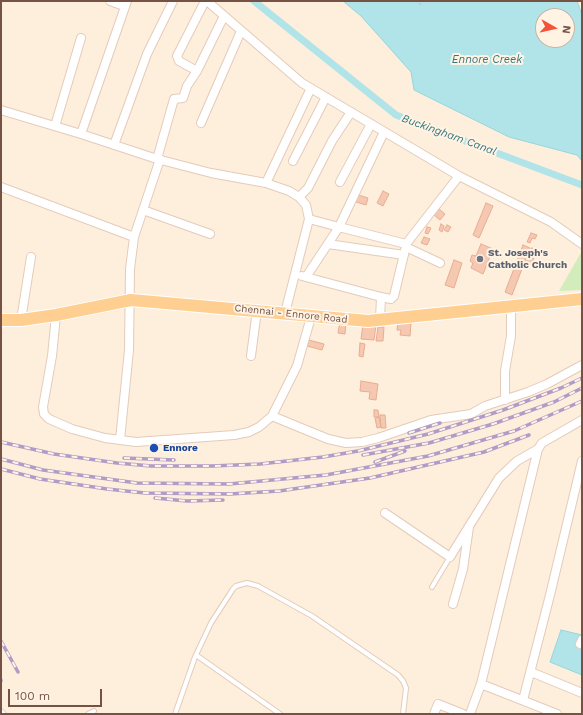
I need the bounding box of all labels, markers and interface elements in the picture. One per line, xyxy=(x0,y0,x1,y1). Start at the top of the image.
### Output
north arrow xyxy=(535,8,575,48)
text: N xyxy=(559,25,573,35)
water label: Ennore Creek xyxy=(452,53,522,67)
water label: Buckingham Canal xyxy=(400,112,498,158)
place label: St. Joseph's Catholic Church xyxy=(488,247,567,270)
marker: St. Joseph's Catholic Church xyxy=(475,254,485,264)
street label: Chennai - Ennore Road xyxy=(234,302,348,326)
marker: Ennore xyxy=(148,442,160,454)
place label: Ennore xyxy=(163,442,198,454)
scale bar xyxy=(10,681,104,707)
text: 100 m xyxy=(15,689,50,703)

